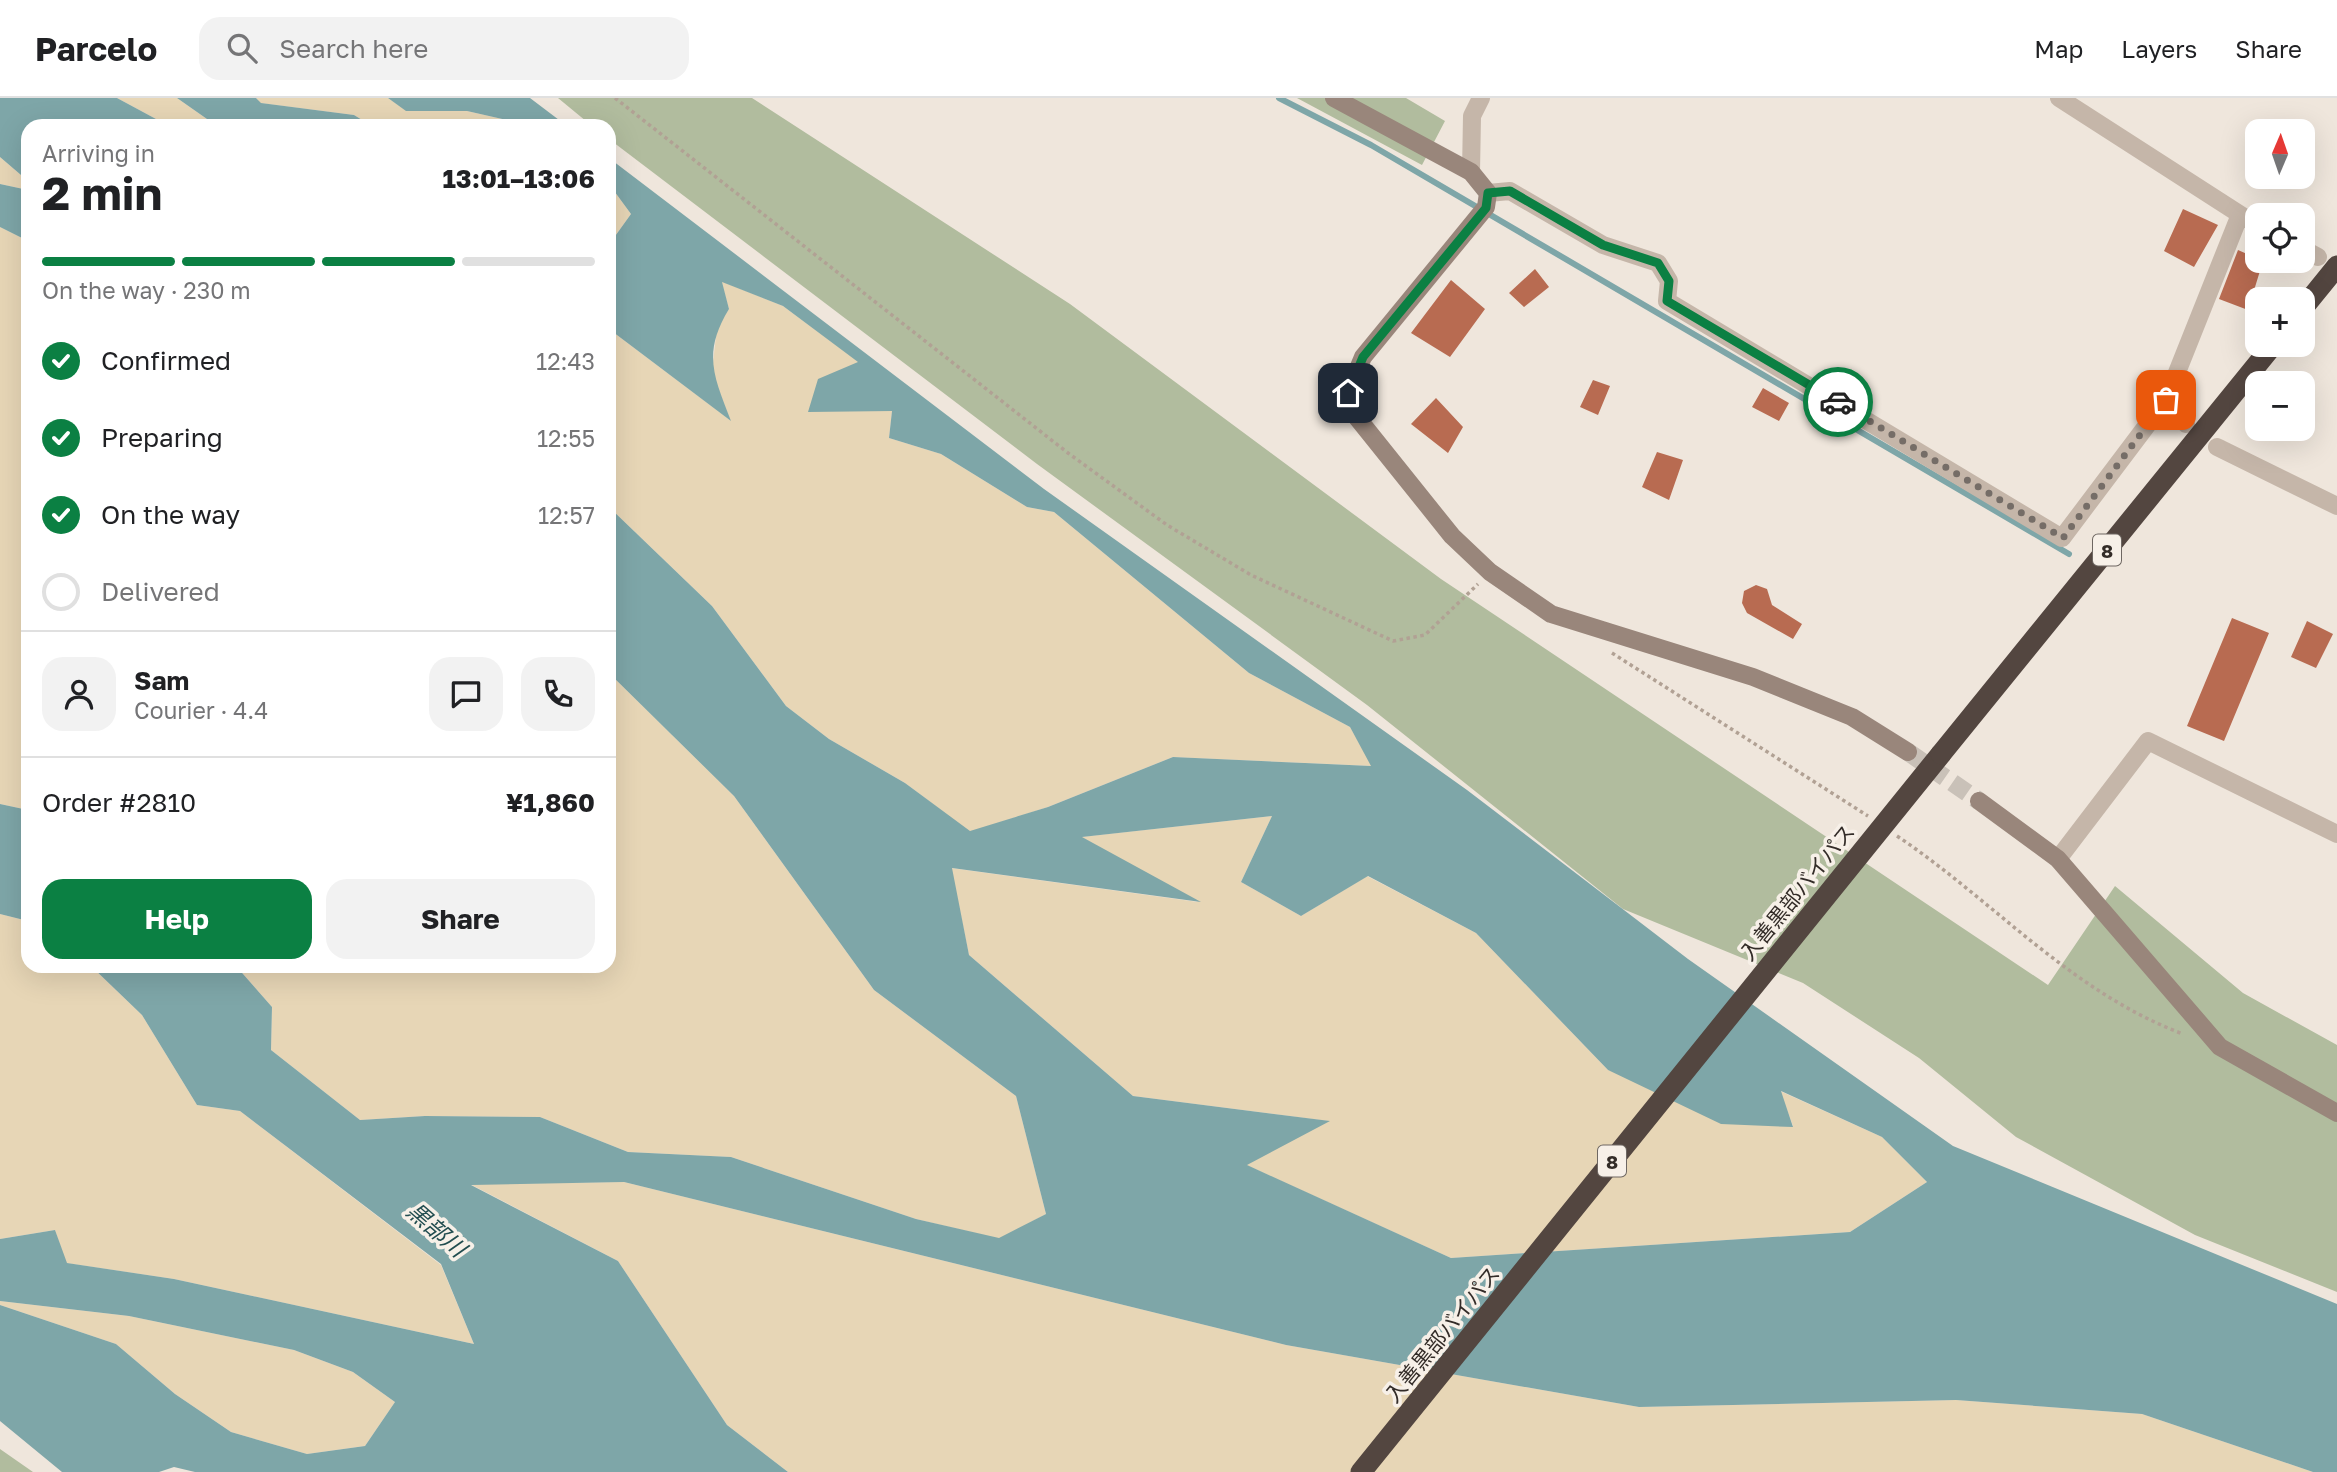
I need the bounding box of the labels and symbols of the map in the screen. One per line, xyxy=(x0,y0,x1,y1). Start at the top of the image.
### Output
north arrow xyxy=(2245,119,2315,189)
pin xyxy=(1318,363,1378,423)
courier xyxy=(1803,367,1873,437)
pin xyxy=(2136,370,2196,430)
road number: 8 xyxy=(2093,534,2121,565)
street label: 入善黒部バイパス xyxy=(1734,819,1860,965)
road number: 8 xyxy=(1598,1146,1626,1176)
water label: 黒部川 xyxy=(402,1196,474,1264)
street label: 入善黒部バイパス xyxy=(1379,1261,1505,1407)

